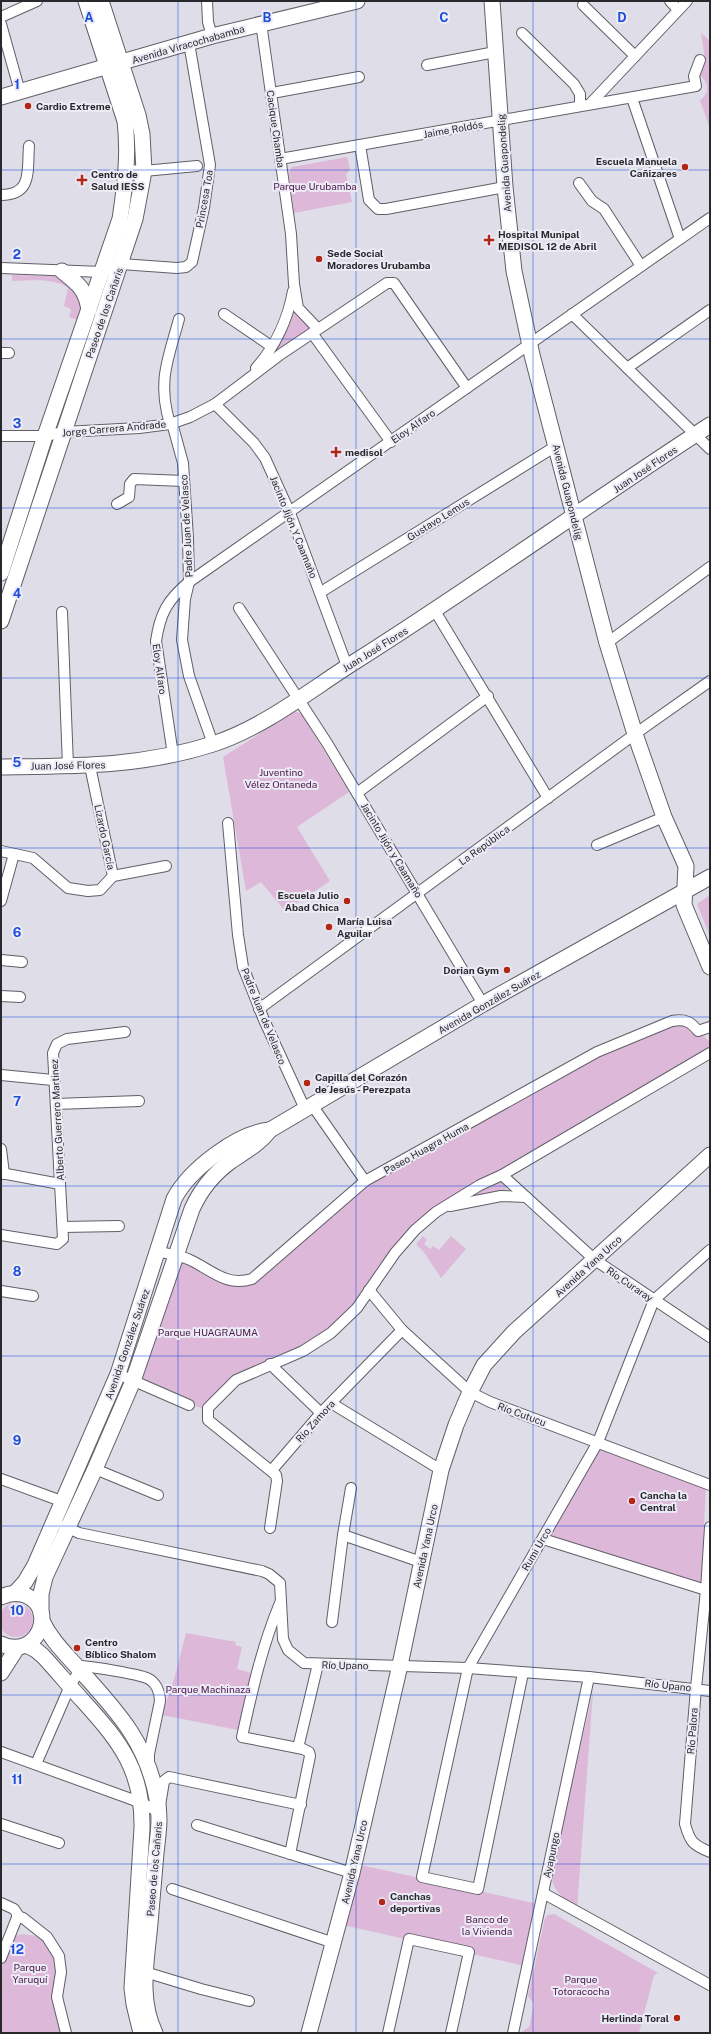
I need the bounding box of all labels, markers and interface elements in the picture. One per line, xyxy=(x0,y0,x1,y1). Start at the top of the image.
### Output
text: A xyxy=(84,10,94,25)
text: B xyxy=(263,10,272,25)
text: C xyxy=(439,10,449,25)
text: D xyxy=(617,10,627,25)
street label: Avenida Viracochabamba xyxy=(130,22,246,66)
text: 1 xyxy=(14,77,20,92)
street label: Cacique Chamba xyxy=(265,89,287,169)
place label: Cardio Extreme xyxy=(36,100,111,112)
marker: Cardio Extreme xyxy=(23,101,33,111)
street label: Avenida Guapondelig xyxy=(495,113,513,213)
street label: Jaime Roldós xyxy=(422,118,484,140)
place label: Escuela Manuela Cañizares xyxy=(596,155,677,179)
marker: Escuela Manuela Cañizares xyxy=(680,162,690,172)
place label: Centro de Salud IESS xyxy=(91,168,145,192)
street label: Princesa Toa xyxy=(193,169,215,229)
marker: Centro de Salud IESS xyxy=(76,174,88,186)
park label: Parque Urubamba xyxy=(273,180,357,192)
place label: Hospital Munipal MEDISOL 12 de Abril xyxy=(498,228,597,252)
marker: Hospital Munipal MEDISOL 12 de Abril xyxy=(483,234,495,246)
text: 2 xyxy=(13,247,21,262)
place label: Sede Social Moradores Urubamba xyxy=(327,247,431,271)
marker: Sede Social Moradores Urubamba xyxy=(314,254,324,264)
street label: Paseo de los Cañaris xyxy=(83,266,125,360)
street label: Eloy Alfaro xyxy=(389,406,438,446)
text: 3 xyxy=(13,416,22,431)
street label: Jorge Carrera Andrade xyxy=(61,417,167,439)
street label: Avenida Guapondelig xyxy=(550,443,586,541)
street label: Juan José Flores xyxy=(611,443,679,495)
marker: medisol xyxy=(330,446,342,458)
place label: medisol xyxy=(345,446,383,458)
street label: Padre Juan de Velasco xyxy=(177,474,195,578)
street label: Jacinto Jijón Y Caamaño xyxy=(268,474,320,580)
street label: Gustavo Lemus xyxy=(405,495,471,543)
text: 4 xyxy=(13,586,22,601)
street label: Juan José Flores xyxy=(340,624,410,674)
street label: Eloy Alfaro xyxy=(151,643,170,695)
text: 5 xyxy=(13,755,22,770)
street label: Juan José Flores xyxy=(30,758,106,772)
park label: Juventino Vélez Ontaneda xyxy=(245,766,317,790)
street label: Jacinto Jijón y Caamaño xyxy=(359,800,425,900)
street label: Lizardo García xyxy=(92,803,118,871)
street label: La República xyxy=(456,823,512,867)
place label: Escuela Julio Abad Chica xyxy=(277,889,339,913)
marker: Escuela Julio Abad Chica xyxy=(342,896,352,906)
place label: María Luisa Aguilar xyxy=(337,915,392,939)
marker: María Luisa Aguilar xyxy=(324,922,334,932)
text: 6 xyxy=(13,925,22,940)
place label: Dorian Gym xyxy=(443,964,499,976)
marker: Dorian Gym xyxy=(502,965,512,975)
street label: Padre Juan de Velasco xyxy=(239,966,289,1066)
street label: Avenida González Suárez xyxy=(436,968,542,1036)
street label: Alberto Guerrero Martinez xyxy=(48,1059,66,1181)
place label: Capilla del Corazón de Jesús - Perezpata xyxy=(315,1071,411,1095)
marker: Capilla del Corazón de Jesús - Perezpata xyxy=(302,1078,312,1088)
text: 7 xyxy=(13,1094,21,1109)
street label: Paseo Huagra Huma xyxy=(381,1120,471,1176)
street label: Avenida Yana Urco xyxy=(552,1233,624,1299)
text: 8 xyxy=(13,1264,22,1279)
street label: Río Curaray xyxy=(604,1264,656,1304)
street label: Avenida González Suárez xyxy=(102,1287,152,1401)
park label: Parque HUAGRAUMA xyxy=(158,1326,258,1338)
street label: Río Zamora xyxy=(293,1397,337,1445)
street label: Río Cutucu xyxy=(496,1400,548,1428)
text: 9 xyxy=(13,1433,21,1448)
place label: Cancha la Central xyxy=(640,1489,687,1513)
marker: Cancha la Central xyxy=(627,1496,637,1506)
street label: Avenida Yana Urco xyxy=(410,1502,440,1589)
street label: Rumi Urco xyxy=(519,1525,553,1573)
text: 10 xyxy=(10,1603,24,1618)
place label: Centro Bíblico Shalom xyxy=(85,1636,156,1660)
marker: Centro Bíblico Shalom xyxy=(72,1643,82,1653)
street label: Río Upano xyxy=(321,1659,369,1671)
street label: Río Upano xyxy=(644,1677,692,1693)
park label: Parque Machinaza xyxy=(165,1683,251,1695)
street label: Río Palora xyxy=(684,1707,700,1755)
text: 11 xyxy=(11,1772,23,1787)
street label: Avenida Yana Urco xyxy=(338,1819,370,1905)
street label: Paseo de los Cañaris xyxy=(144,1821,164,1917)
street label: Ayapungo xyxy=(540,1831,562,1879)
place label: Canchas deportivas xyxy=(390,1890,441,1914)
marker: Canchas deportivas xyxy=(377,1897,387,1907)
park label: Banco de la Vivienda xyxy=(462,1913,512,1937)
text: 12 xyxy=(10,1942,24,1957)
park label: Parque Yaruquí xyxy=(13,1961,48,1985)
park label: Parque Totoracocha xyxy=(552,1973,610,1997)
place label: Herlinda Toral xyxy=(602,2012,669,2024)
marker: Herlinda Toral xyxy=(672,2013,682,2023)

